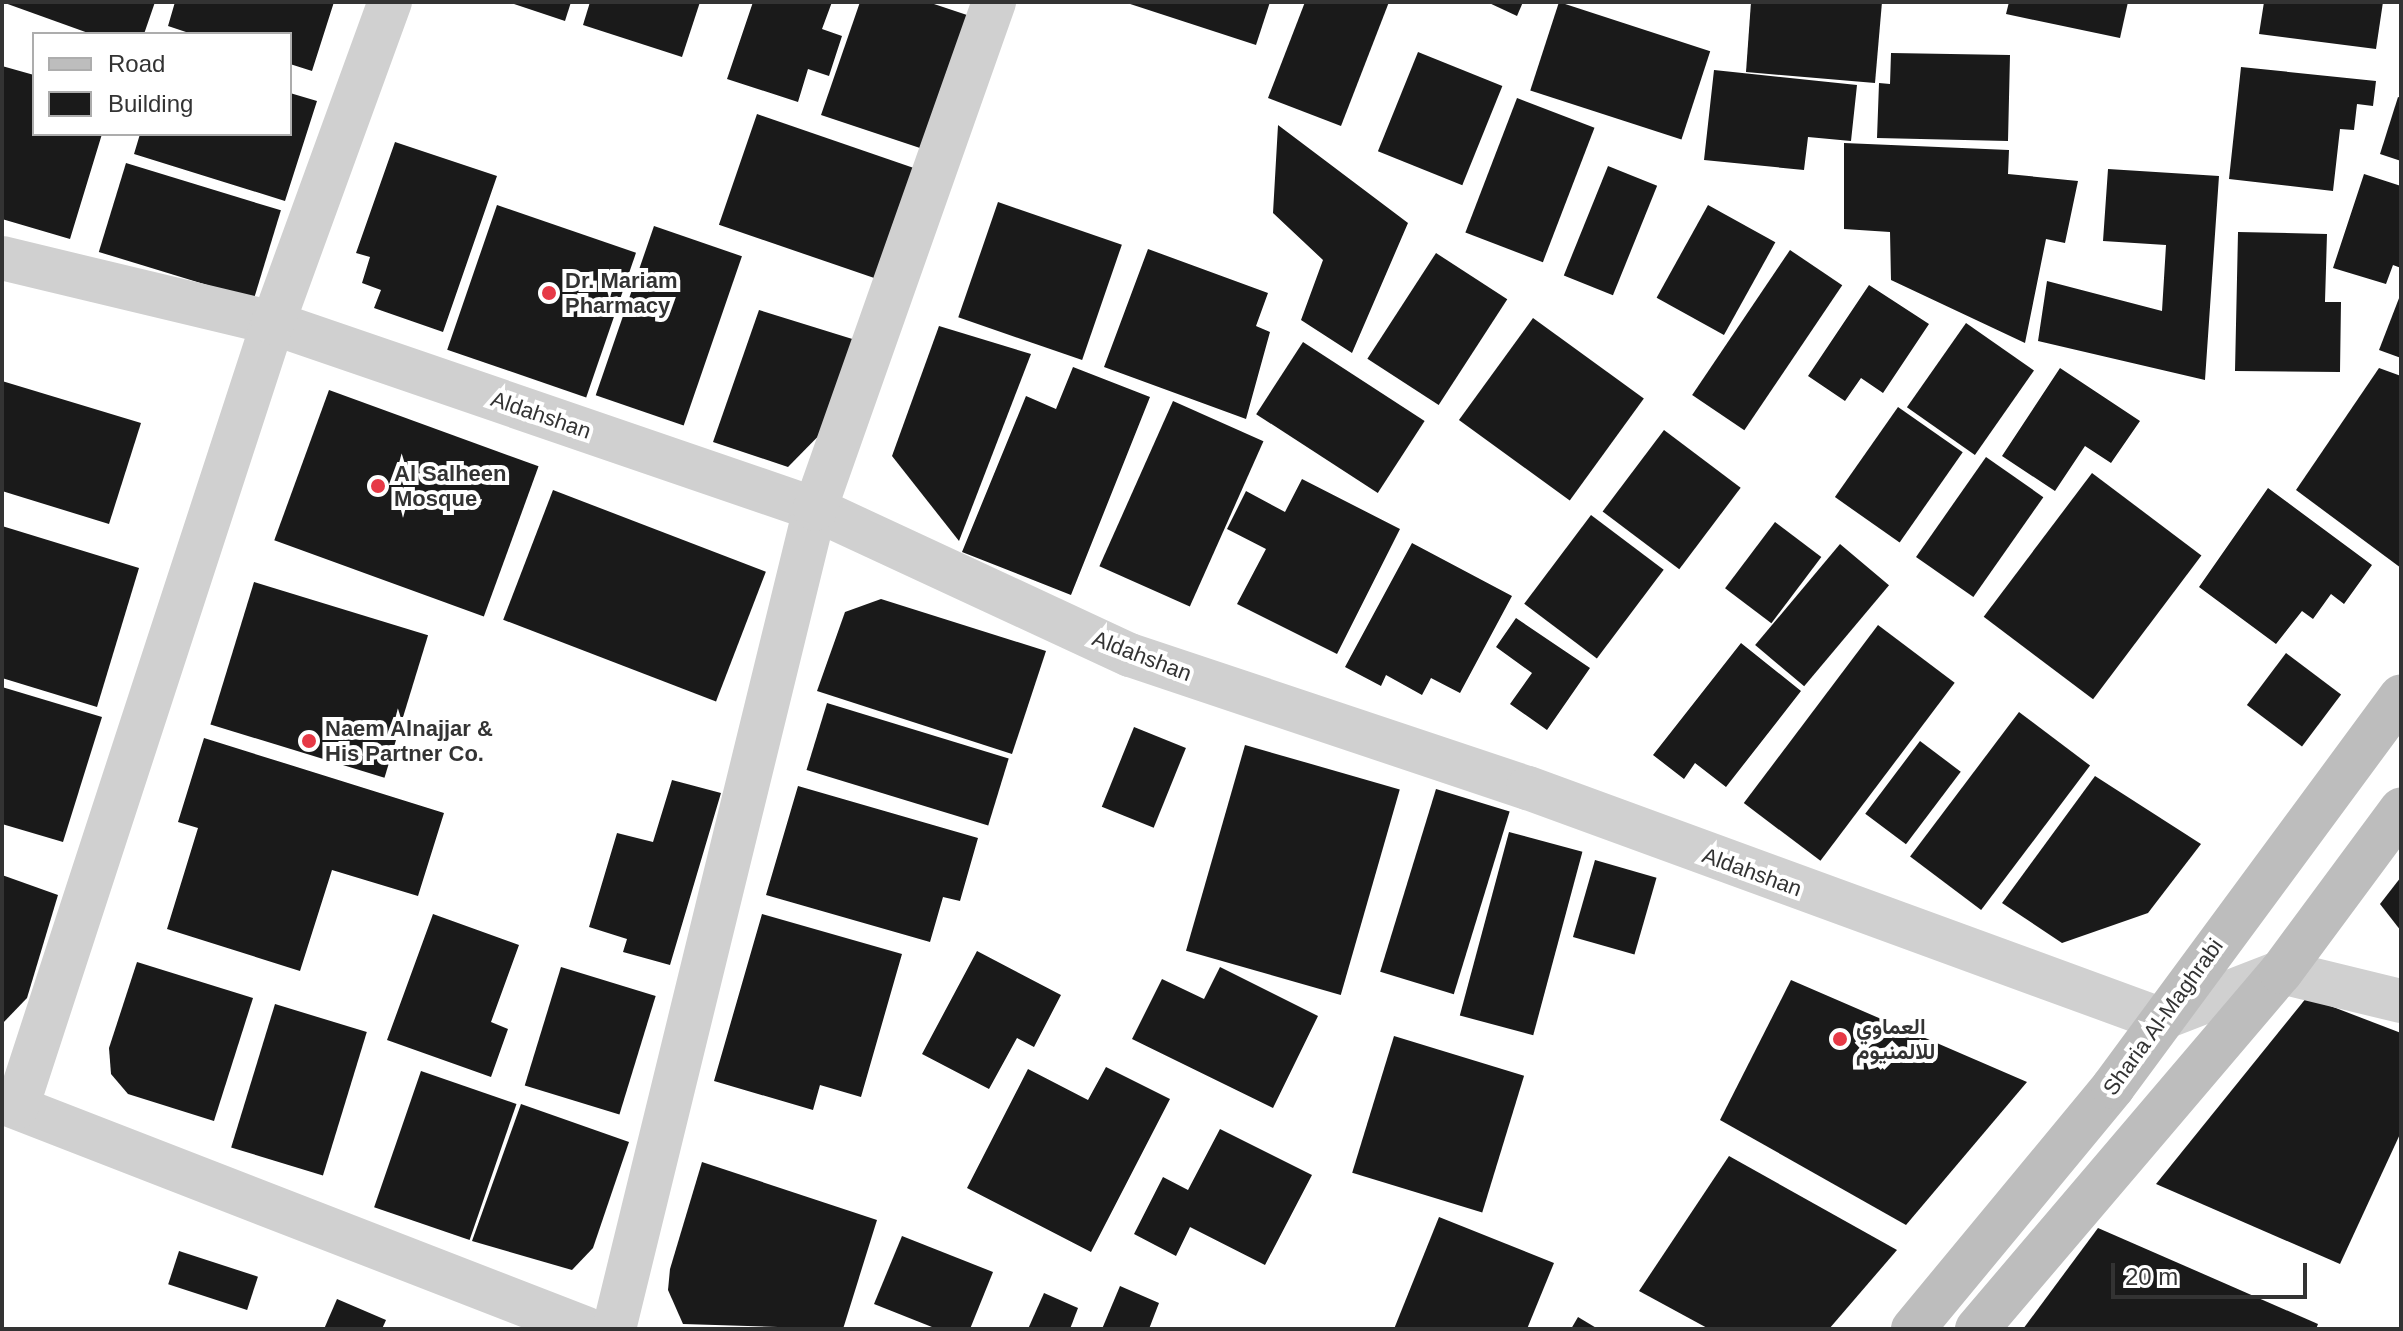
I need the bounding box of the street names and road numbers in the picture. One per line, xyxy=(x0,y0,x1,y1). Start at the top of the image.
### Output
street label: Aldahshan xyxy=(488,386,594,444)
street label: Aldahshan xyxy=(1089,625,1195,687)
street label: Aldahshan xyxy=(1699,842,1805,902)
street label: Sharia Al-Maghrabi xyxy=(2097,933,2229,1101)

